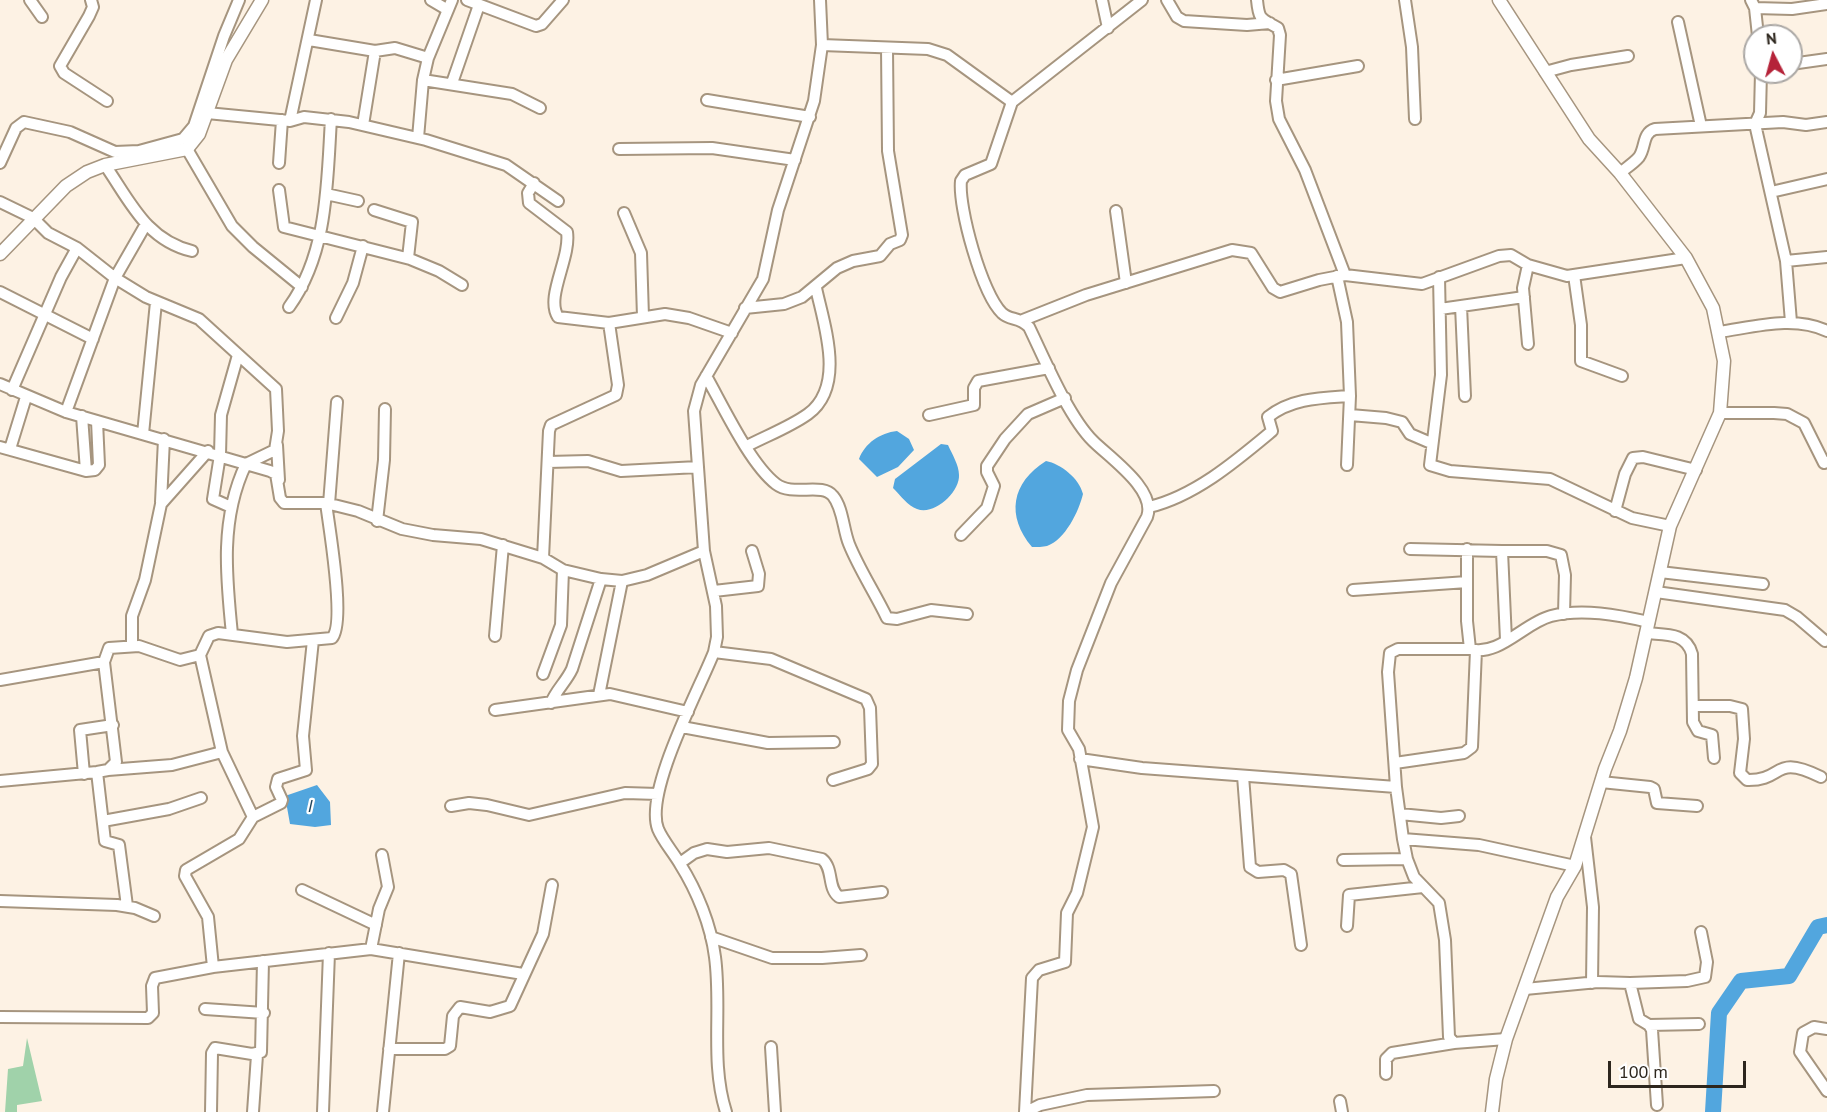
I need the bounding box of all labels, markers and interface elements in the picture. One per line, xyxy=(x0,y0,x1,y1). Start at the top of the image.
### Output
north arrow xyxy=(1743,24,1803,84)
text: N xyxy=(1765,28,1778,49)
water label: I xyxy=(308,796,312,818)
scale bar xyxy=(1611,1049,1749,1087)
text: 100 m xyxy=(1619,1060,1668,1083)

